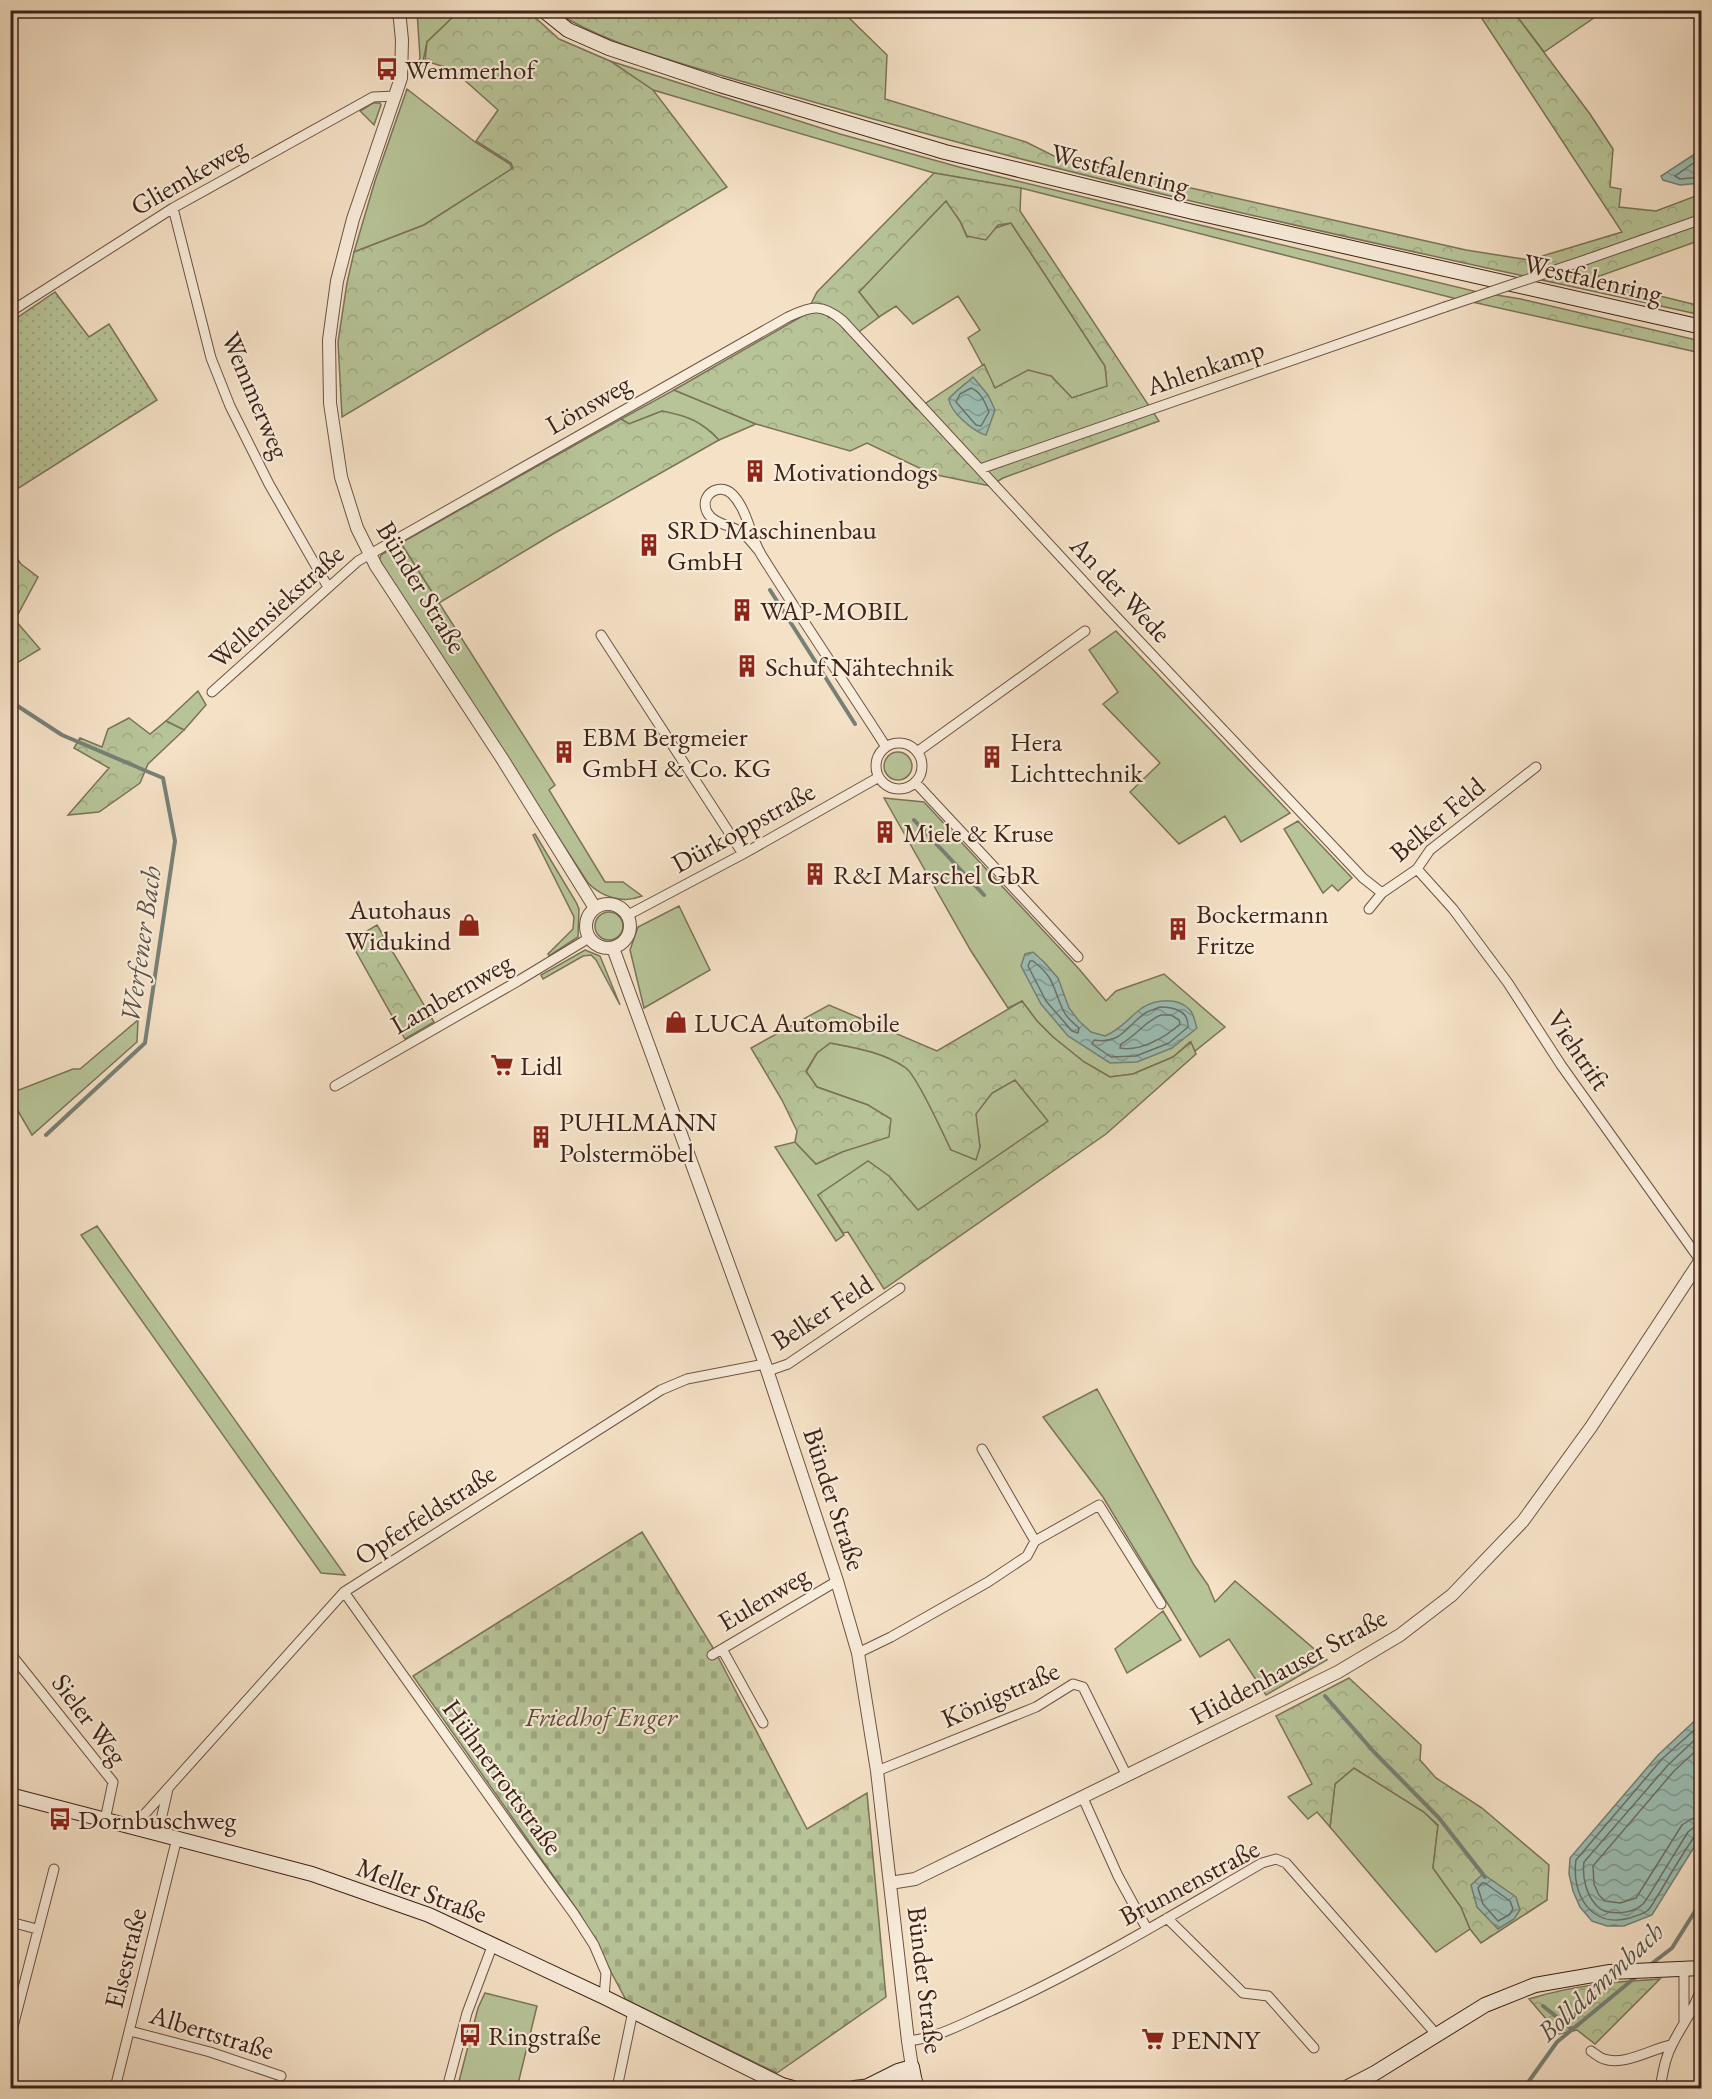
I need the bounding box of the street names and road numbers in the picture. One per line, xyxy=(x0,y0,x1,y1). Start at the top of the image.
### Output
street label: Gliemkeweg xyxy=(124,129,252,223)
street label: Westfalenring xyxy=(1047,135,1193,203)
street label: Westfalenring xyxy=(1520,245,1666,311)
street label: Wemmerweg xyxy=(214,326,298,464)
street label: Ahlenkamp xyxy=(1141,331,1269,404)
street label: Lönsweg xyxy=(539,366,637,442)
street label: Bünder Straße xyxy=(369,515,475,659)
street label: An der Wede xyxy=(1062,528,1179,650)
street label: Wellensiekstraße xyxy=(201,536,351,676)
street label: Belker Feld xyxy=(1382,769,1492,869)
street label: Dürkoppstraße xyxy=(665,773,821,881)
street label: Lambernweg xyxy=(384,944,518,1042)
street label: Viehtrift xyxy=(1539,1003,1619,1097)
street label: Belker Feld xyxy=(765,1266,880,1358)
street label: Bünder Straße xyxy=(796,1423,874,1575)
street label: Opferfeldstraße xyxy=(348,1455,502,1573)
street label: Eulenweg xyxy=(711,1557,815,1639)
street label: Hiddenhauser Straße xyxy=(1183,1599,1393,1733)
street label: Königstraße xyxy=(936,1652,1064,1736)
street label: Sieler Weg xyxy=(44,1666,136,1772)
street label: Hühnerrottstraße xyxy=(435,1692,571,1862)
street label: Brunnenstraße xyxy=(1113,1831,1265,1933)
street label: Meller Straße xyxy=(352,1849,492,1931)
street label: Elsestraße xyxy=(96,1904,154,2012)
street label: Bünder Straße xyxy=(900,1904,952,2056)
street label: Albertstraße xyxy=(145,1996,278,2067)

